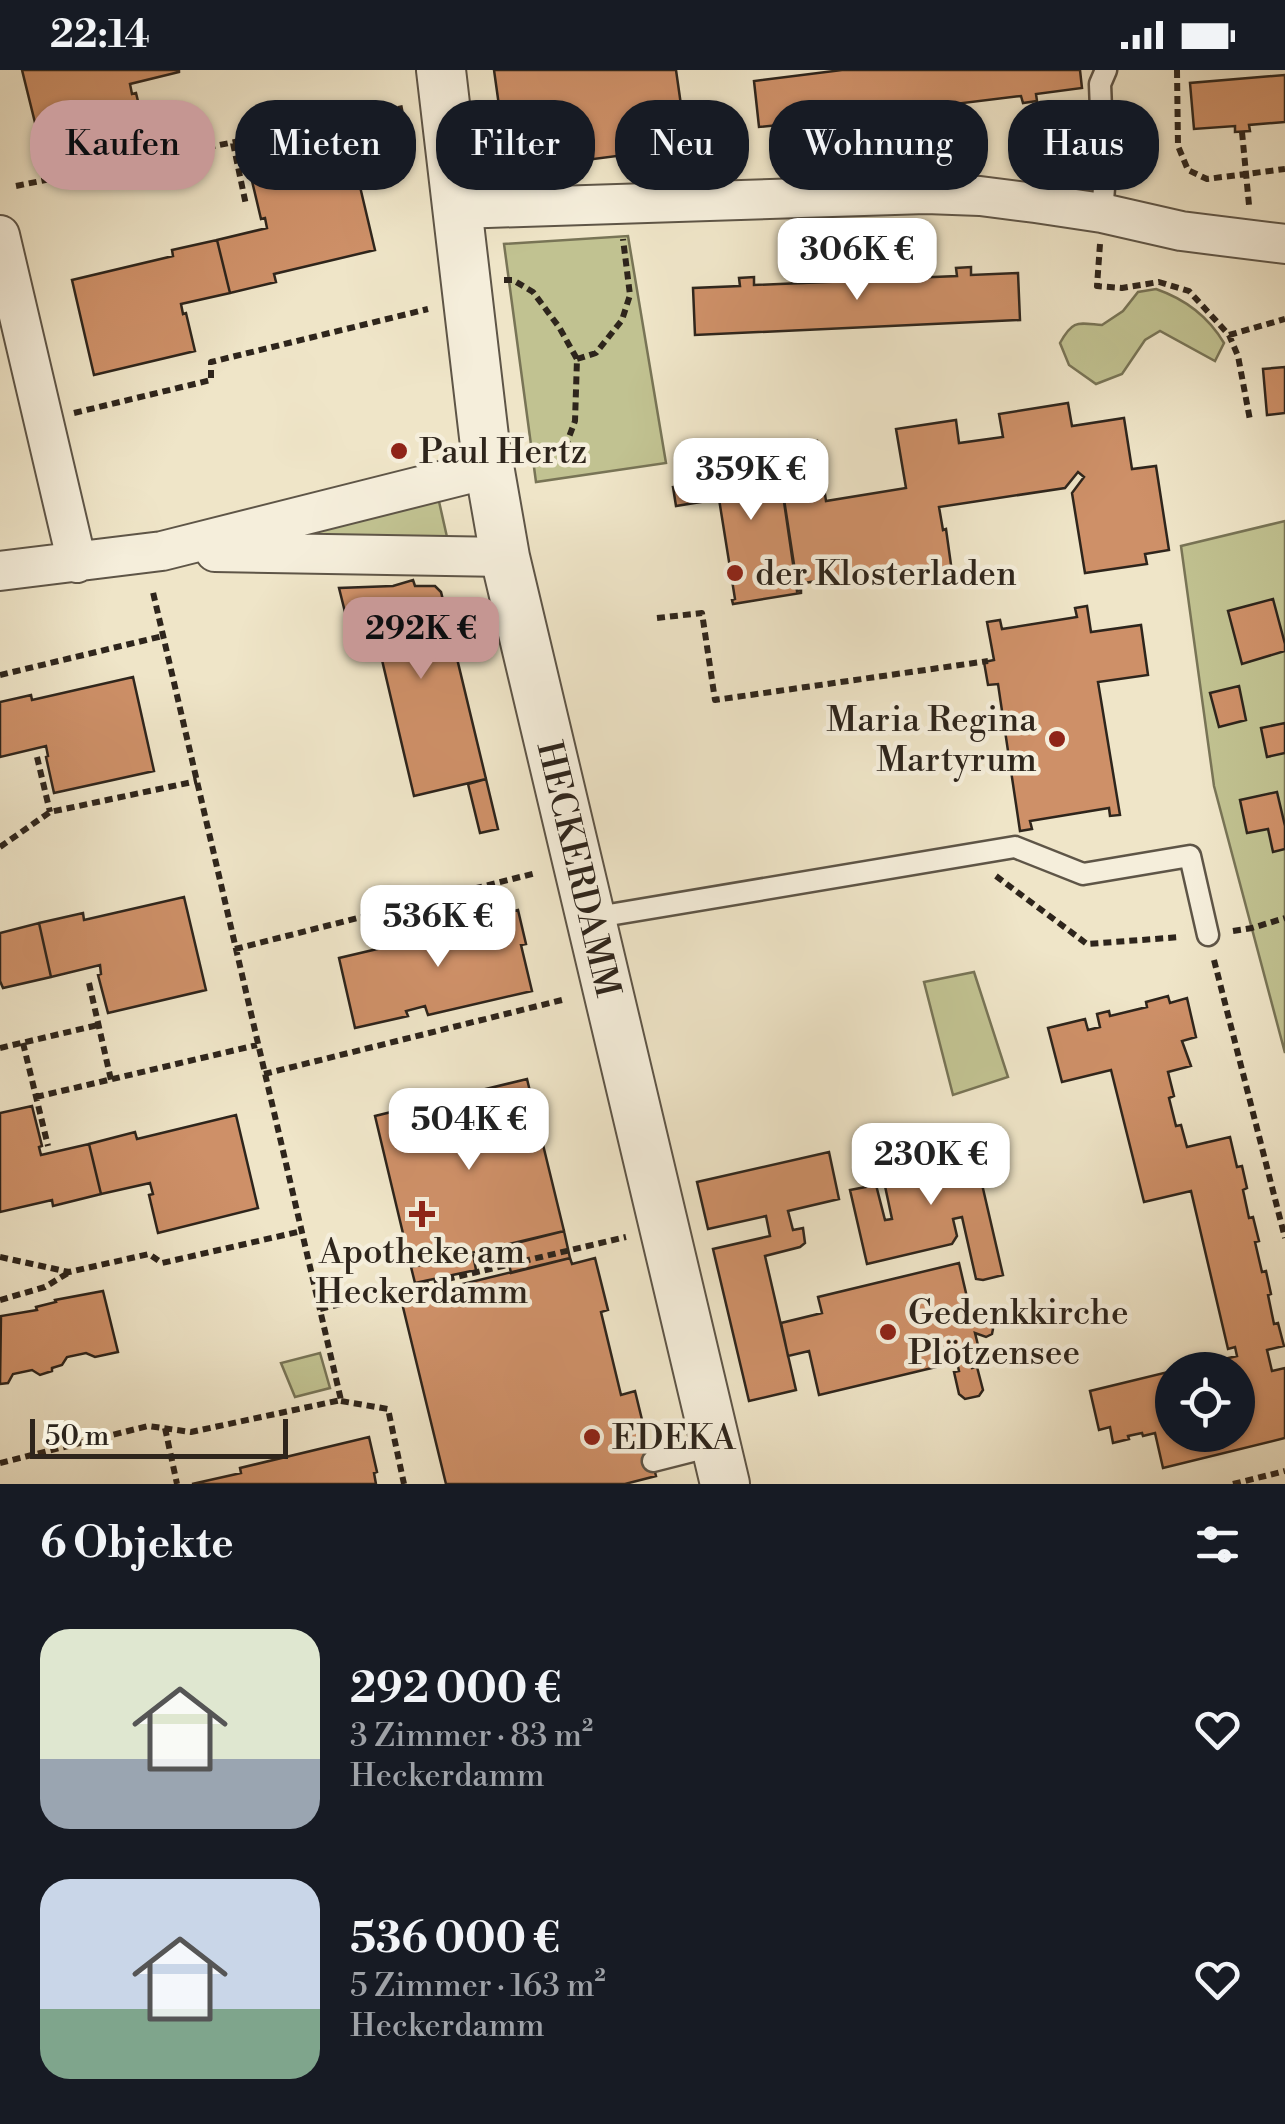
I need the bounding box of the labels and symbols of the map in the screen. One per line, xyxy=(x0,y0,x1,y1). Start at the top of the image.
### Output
pin: 306K € xyxy=(776,218,938,303)
place label: Paul Hertz xyxy=(419,431,587,474)
pin: 359K € xyxy=(670,438,832,523)
marker: Paul Hertz xyxy=(388,440,410,462)
place label: der Klosterladen xyxy=(755,553,1017,596)
marker: der Klosterladen xyxy=(724,562,746,584)
pin: 292K € xyxy=(340,597,502,682)
place label: Maria Regina Martyrum xyxy=(826,699,1037,782)
marker: Maria Regina Martyrum xyxy=(1046,728,1068,750)
street label: HECKERDAMM xyxy=(526,737,629,1002)
pin: 536K € xyxy=(357,885,519,970)
pin: 504K € xyxy=(388,1088,550,1173)
pin: 230K € xyxy=(850,1123,1012,1208)
marker: Apotheke am Heckerdamm xyxy=(411,1203,433,1225)
place label: Apotheke am Heckerdamm xyxy=(316,1231,528,1314)
place label: Gedenkkirche Plötzensee xyxy=(908,1292,1129,1375)
marker: Gedenkkirche Plötzensee xyxy=(877,1321,899,1343)
scale bar xyxy=(30,1414,288,1458)
place label: EDEKA xyxy=(612,1417,737,1460)
marker: EDEKA xyxy=(581,1426,603,1448)

